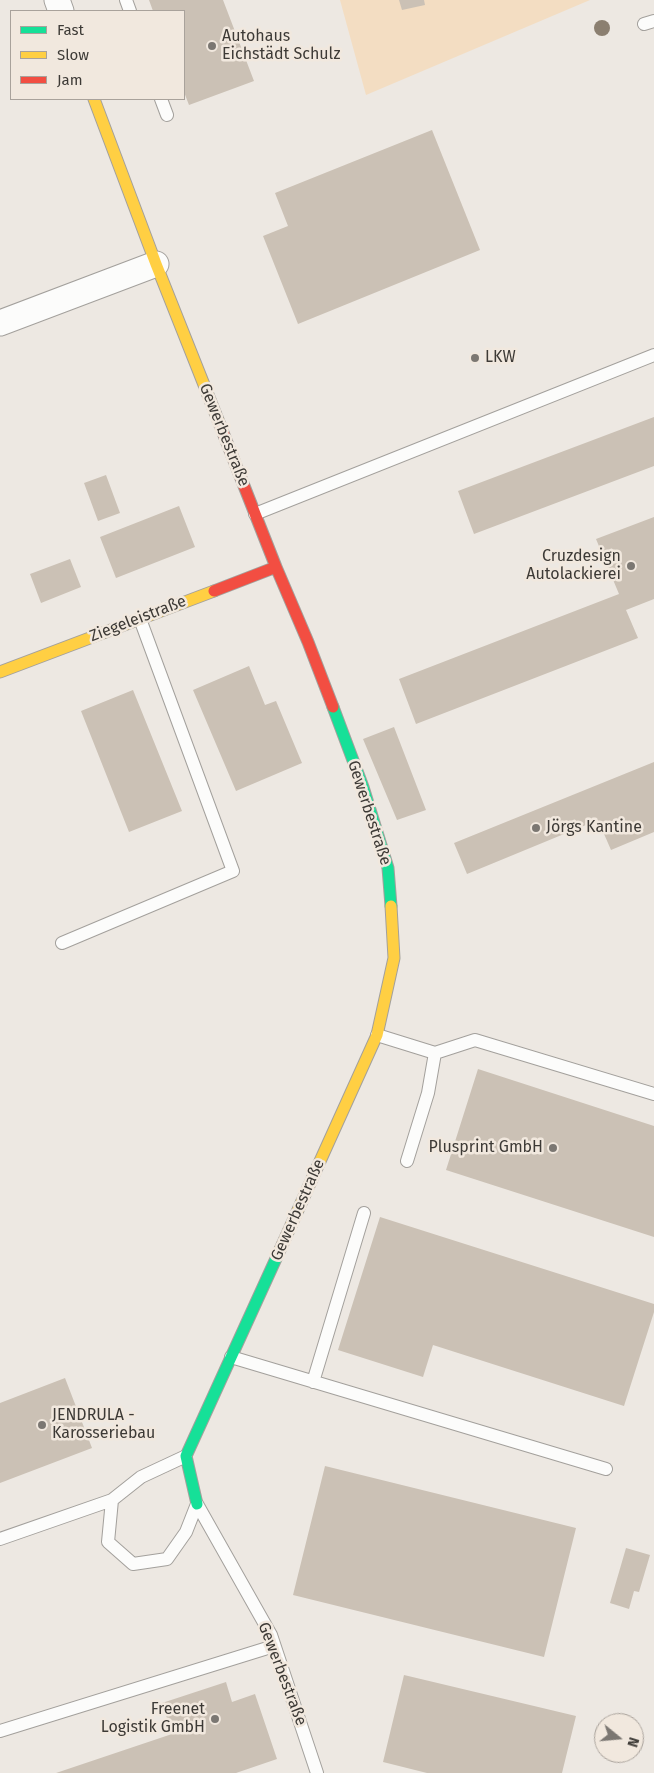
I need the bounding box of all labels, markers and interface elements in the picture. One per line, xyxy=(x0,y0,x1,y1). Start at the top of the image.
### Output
legend xyxy=(10,10,185,100)
text: Fast xyxy=(57,21,84,39)
place label: Autohaus Eichstädt Schulz xyxy=(222,27,340,65)
marker: Autohaus Eichstädt Schulz xyxy=(206,40,218,52)
text: Slow xyxy=(57,46,89,64)
text: Jam xyxy=(57,71,83,89)
place label: LKW xyxy=(485,348,516,368)
marker: LKW xyxy=(469,352,481,364)
street label: Gewerbestraße xyxy=(195,381,253,489)
place label: Cruzdesign Autolackierei xyxy=(526,547,621,585)
marker: Cruzdesign Autolackierei xyxy=(625,560,637,572)
street label: Ziegeleistraße xyxy=(87,592,189,646)
street label: Gewerbestraße xyxy=(343,758,395,868)
place label: Jörgs Kantine xyxy=(546,818,642,838)
marker: Jörgs Kantine xyxy=(530,822,542,834)
place label: Plusprint GmbH xyxy=(429,1138,543,1158)
marker: Plusprint GmbH xyxy=(547,1142,559,1154)
street label: Gewerbestraße xyxy=(267,1156,329,1264)
place label: JENDRULA - Karosseriebau xyxy=(52,1406,155,1444)
marker: JENDRULA - Karosseriebau xyxy=(36,1419,48,1431)
street label: Gewerbestraße xyxy=(253,1620,311,1728)
place label: Freenet Logistik GmbH xyxy=(101,1700,205,1738)
marker: Freenet Logistik GmbH xyxy=(209,1713,221,1725)
north arrow xyxy=(594,1713,644,1763)
text: N xyxy=(623,1735,642,1749)

